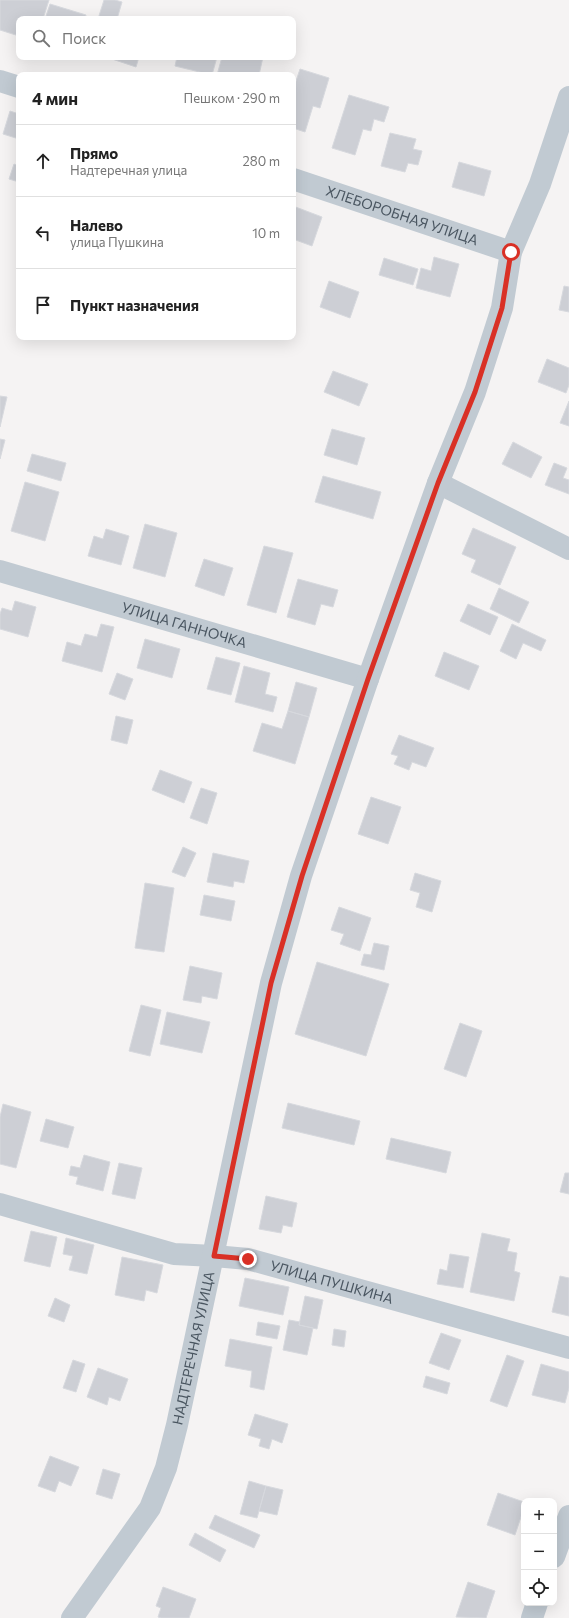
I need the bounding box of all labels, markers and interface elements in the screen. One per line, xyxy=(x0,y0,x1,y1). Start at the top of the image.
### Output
search box xyxy=(16,16,296,60)
icon: search xyxy=(30,27,52,49)
text: Поиск xyxy=(62,29,106,47)
text: 4 мин xyxy=(32,88,78,109)
text: Пешком · 290 m xyxy=(184,90,280,106)
text: Прямо xyxy=(70,144,118,162)
icon: ahead xyxy=(32,150,54,172)
text: 280 m xyxy=(243,153,280,169)
text: Надтеречная улица xyxy=(70,162,187,178)
street label: ХЛЕБОРОБНАЯ УЛИЦА xyxy=(324,182,481,249)
text: Налево xyxy=(70,216,123,234)
icon: left xyxy=(32,222,54,244)
text: 10 m xyxy=(252,225,280,241)
text: улица Пушкина xyxy=(70,234,164,250)
route start xyxy=(502,243,520,261)
icon: arrive xyxy=(32,294,54,316)
text: Пункт назначения xyxy=(70,296,199,314)
street label: УЛИЦА ГАННОЧКА xyxy=(120,598,249,651)
route end xyxy=(239,1250,257,1268)
street label: УЛИЦА ПУШКИНА xyxy=(268,1257,396,1307)
street label: НАДТЕРЕЧНАЯ УЛИЦА xyxy=(168,1269,218,1426)
map controls xyxy=(521,1498,557,1606)
button: + xyxy=(521,1498,557,1534)
button: − xyxy=(521,1534,557,1570)
button: locate xyxy=(521,1570,557,1606)

